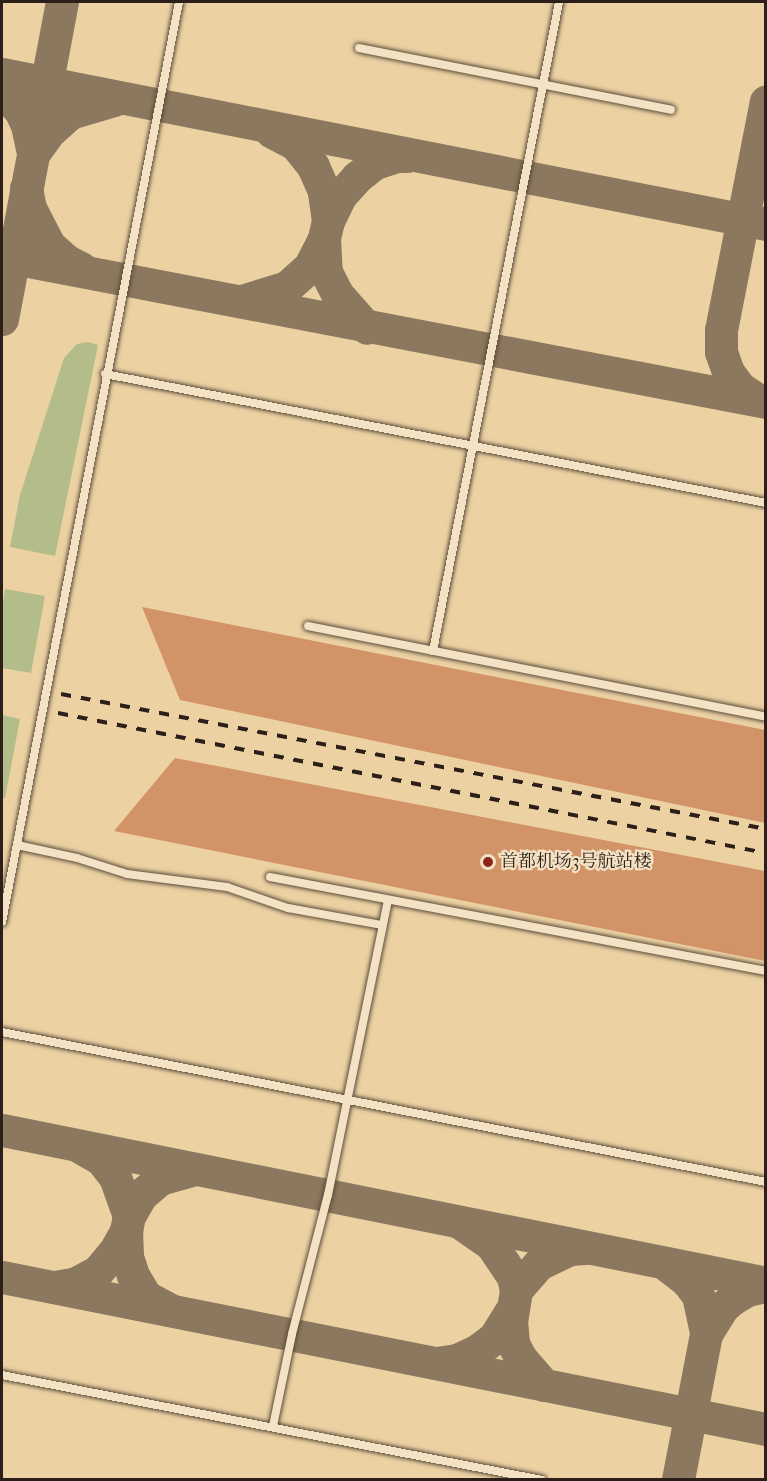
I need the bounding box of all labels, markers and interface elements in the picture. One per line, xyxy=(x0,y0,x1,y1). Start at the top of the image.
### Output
place label: 首都机场3号航站楼 xyxy=(500,851,651,873)
marker: 首都机场3号航站楼 xyxy=(481,855,495,869)

